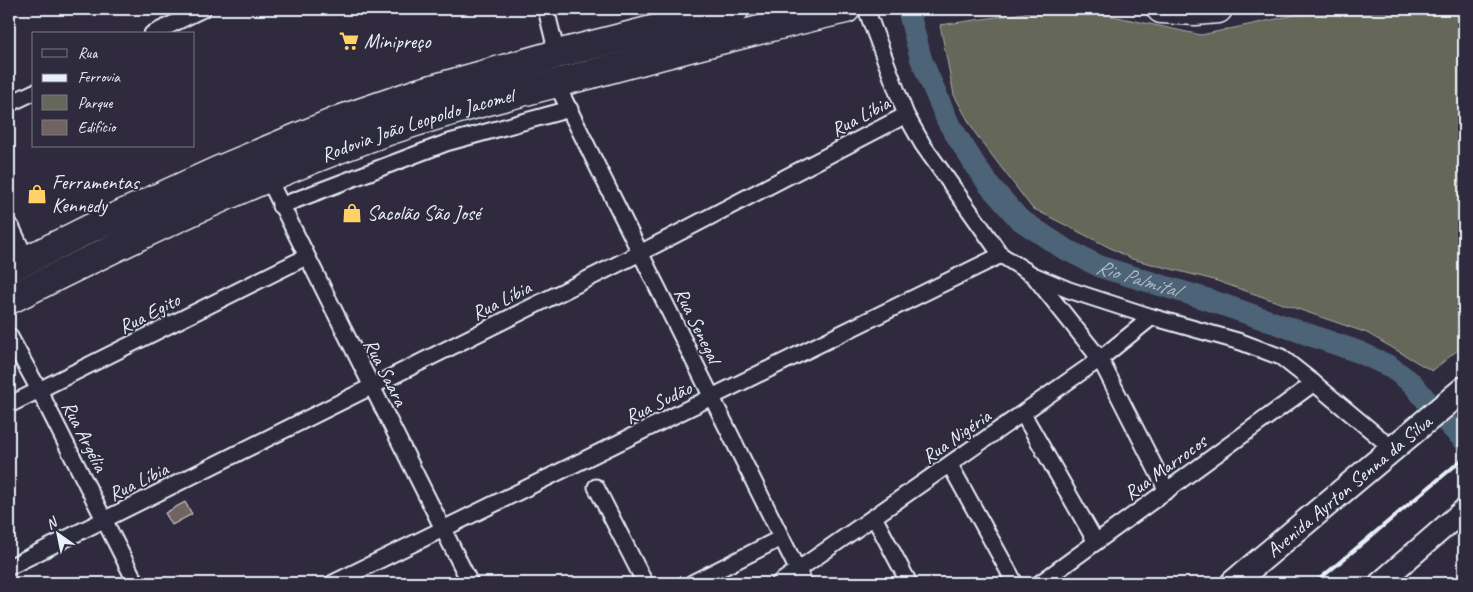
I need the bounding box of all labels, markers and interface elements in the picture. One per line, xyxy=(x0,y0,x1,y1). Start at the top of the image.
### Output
place label: Minipreço xyxy=(364,29,431,54)
supermarket icon: Minipreço xyxy=(338,30,360,52)
legend xyxy=(32,32,195,148)
text: Rua xyxy=(78,44,98,63)
text: Ferrovia xyxy=(78,68,121,87)
street label: Rodovia João Leopoldo Jacomel xyxy=(317,82,520,168)
street label: Rua Líbia xyxy=(826,90,896,142)
text: Parque xyxy=(78,94,114,113)
text: Edifício xyxy=(78,118,117,137)
place label: Ferramentas Kennedy xyxy=(52,170,141,218)
shop icon: Ferramentas Kennedy xyxy=(26,183,48,205)
place label: Sacolão São José xyxy=(367,201,484,226)
shop icon: Sacolão São José xyxy=(341,202,363,224)
water label: Rio Palmital xyxy=(1093,253,1189,305)
street label: Rua Líbia xyxy=(467,274,537,326)
street label: Rua Senegal xyxy=(669,284,728,370)
street label: Rua Egito xyxy=(114,287,185,339)
street label: Rua Saara xyxy=(358,334,414,412)
street label: Rua Sudão xyxy=(621,375,697,429)
street label: Rua Argélia xyxy=(56,397,114,478)
street label: Rua Nigéria xyxy=(917,403,997,469)
street label: Avenida Ayrton Senna da Silva xyxy=(1261,408,1438,563)
street label: Rua Marrocos xyxy=(1119,428,1213,506)
street label: Rua Líbia xyxy=(104,456,174,507)
north arrow xyxy=(32,510,82,560)
text: N xyxy=(43,513,61,533)

